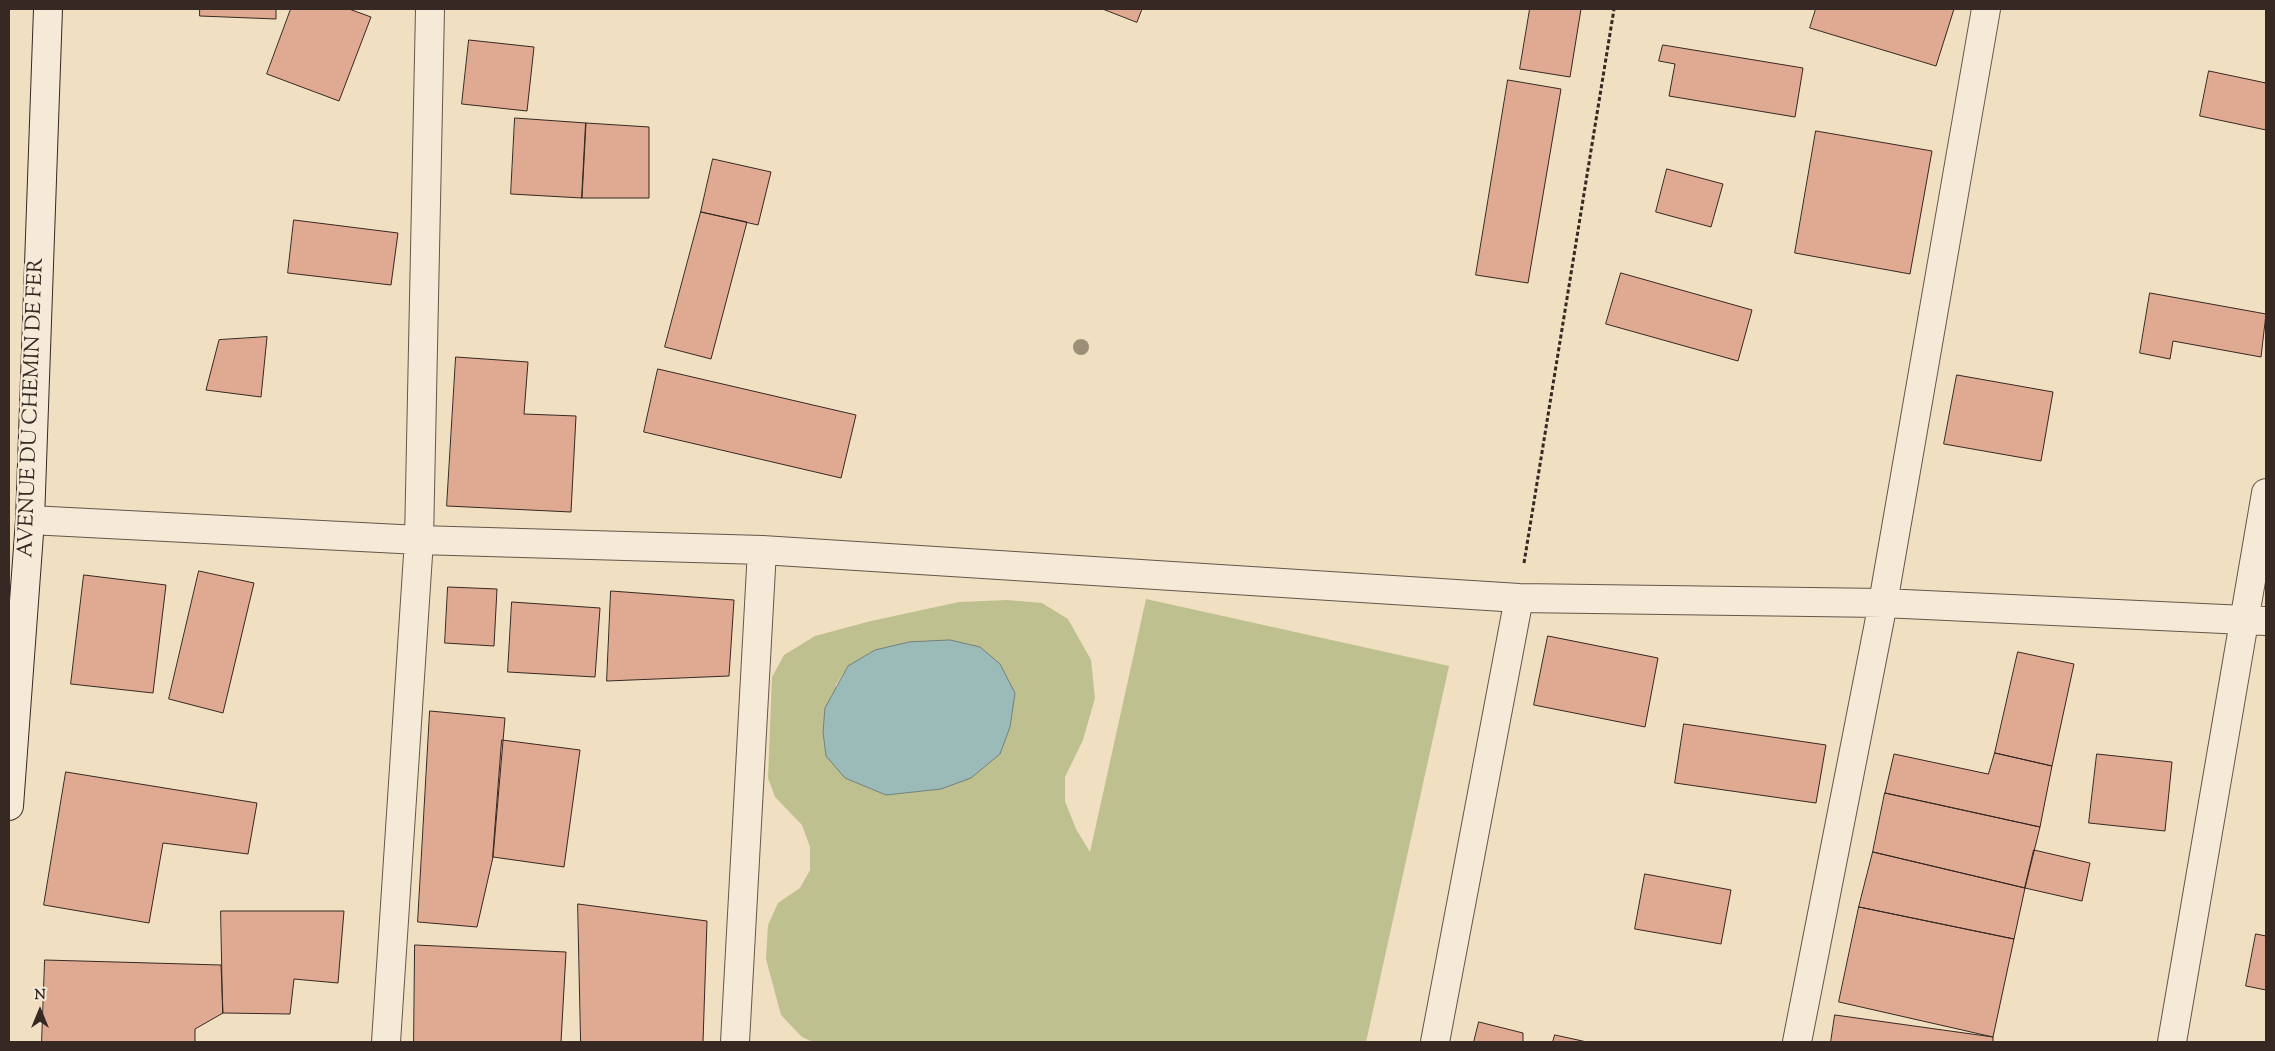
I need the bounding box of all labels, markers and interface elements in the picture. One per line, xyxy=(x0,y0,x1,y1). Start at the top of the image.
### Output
street label: AVENUE DU CHEMIN DE FER xyxy=(15,258,51,558)
north arrow xyxy=(15,986,65,1036)
text: N xyxy=(34,986,46,1006)

